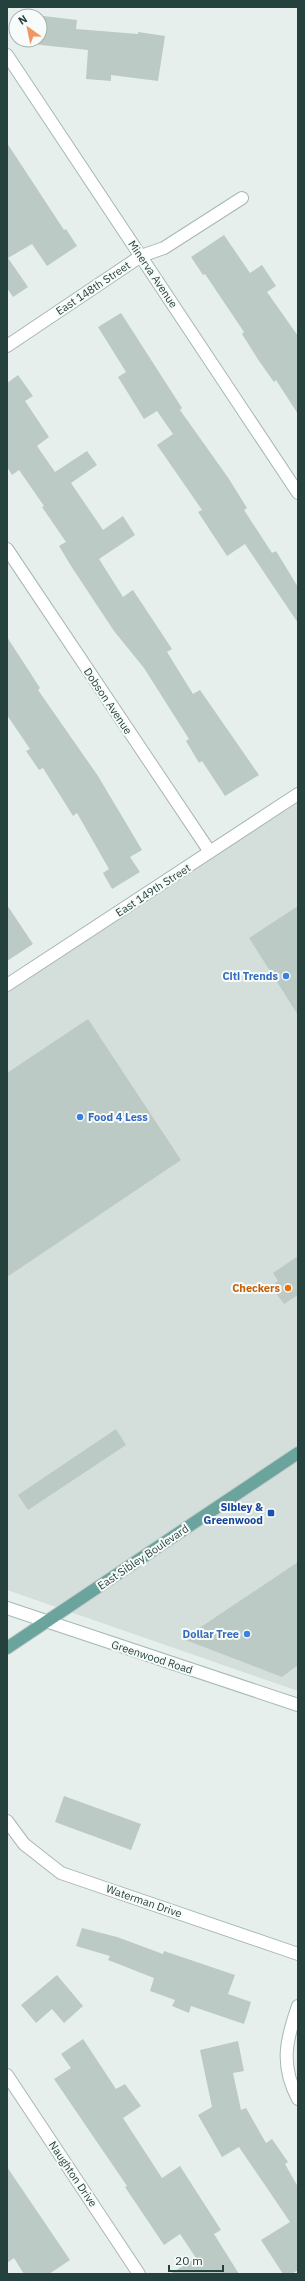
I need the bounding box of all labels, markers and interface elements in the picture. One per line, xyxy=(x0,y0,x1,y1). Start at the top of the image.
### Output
north arrow xyxy=(8,8,48,48)
text: N xyxy=(15,12,30,28)
street label: Minerva Avenue xyxy=(125,237,181,311)
street label: East 148th Street xyxy=(53,258,133,318)
street label: Dobson Avenue xyxy=(81,665,135,737)
street label: East 149th Street xyxy=(113,860,193,919)
place label: Citi Trends xyxy=(222,969,278,983)
marker: Citi Trends xyxy=(281,971,291,981)
place label: Food 4 Less xyxy=(88,1110,148,1124)
marker: Food 4 Less xyxy=(75,1112,85,1122)
place label: Checkers xyxy=(232,1281,280,1295)
marker: Checkers xyxy=(283,1283,293,1293)
place label: Sibley & Greenwood xyxy=(204,1500,263,1527)
marker: Sibley & Greenwood xyxy=(266,1508,276,1518)
street label: East Sibley Boulevard xyxy=(95,1521,191,1593)
place label: Dollar Tree xyxy=(183,1627,239,1641)
marker: Dollar Tree xyxy=(242,1629,252,1639)
street label: Greenwood Road xyxy=(109,1637,195,1677)
street label: Waterman Drive xyxy=(104,1881,184,1921)
street label: Naughton Drive xyxy=(46,2138,100,2210)
scale bar xyxy=(169,2247,223,2273)
text: 20 m xyxy=(175,2253,203,2268)

